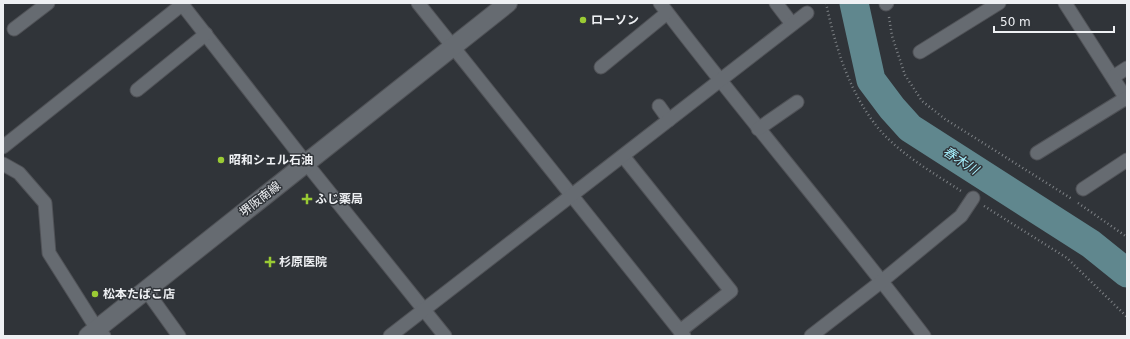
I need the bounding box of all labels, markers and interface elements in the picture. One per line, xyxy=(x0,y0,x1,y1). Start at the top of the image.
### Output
scale bar xyxy=(994,8,1114,34)
place label: ローソン xyxy=(591,13,639,27)
marker: ローソン xyxy=(578,15,588,25)
text: 50 m xyxy=(1000,15,1031,29)
water label: 春木川 xyxy=(940,144,983,178)
place label: 昭和シェル石油 xyxy=(229,153,313,167)
marker: 昭和シェル石油 xyxy=(216,155,226,165)
street label: 堺阪南線 xyxy=(237,179,283,219)
place label: ふじ薬局 xyxy=(315,192,363,206)
marker: ふじ薬局 xyxy=(302,194,312,204)
place label: 杉原医院 xyxy=(279,255,327,269)
marker: 杉原医院 xyxy=(264,256,276,268)
place label: 松本たばこ店 xyxy=(103,287,175,301)
marker: 松本たばこ店 xyxy=(90,289,100,299)

